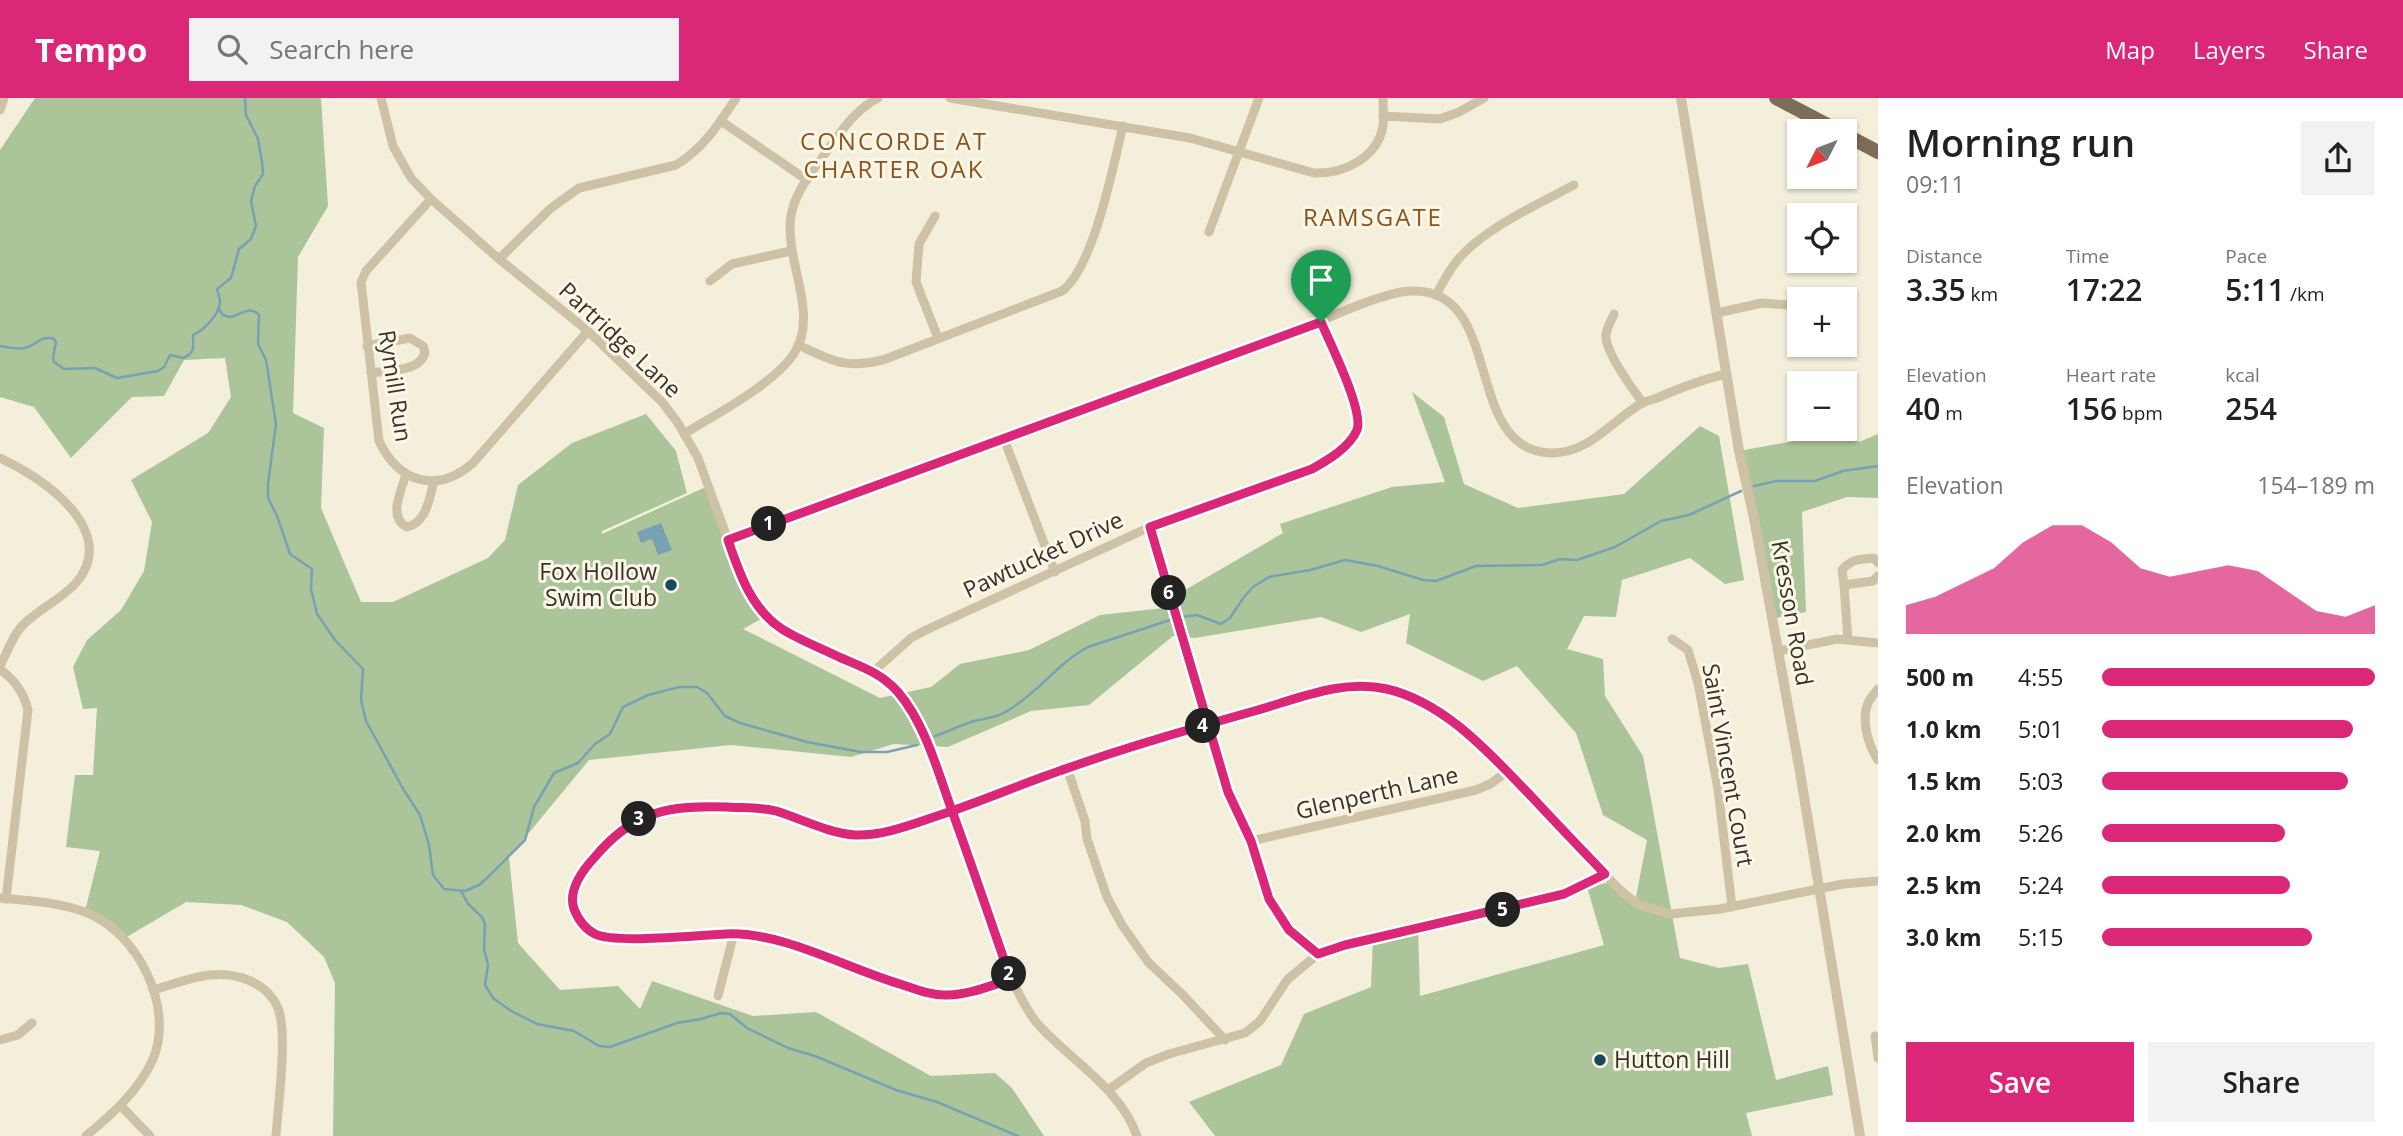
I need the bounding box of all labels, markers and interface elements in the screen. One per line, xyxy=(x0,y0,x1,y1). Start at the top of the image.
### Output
search box xyxy=(189,18,679,81)
text: Tempo xyxy=(35,27,147,72)
icon: search xyxy=(213,30,251,68)
text: Search here xyxy=(269,31,414,67)
text: Map xyxy=(2105,33,2155,66)
text: Layers xyxy=(2193,33,2266,66)
text: Share xyxy=(2304,33,2368,66)
text: Morning run xyxy=(1906,116,2135,168)
north arrow xyxy=(1787,119,1857,189)
map controls xyxy=(1787,119,1857,441)
button: share xyxy=(2301,121,2375,195)
district label: CONCORDE AT CHARTER OAK xyxy=(800,124,988,185)
text: 09:11 xyxy=(1906,168,1965,200)
district label: RAMSGATE xyxy=(1303,200,1443,233)
button: locate xyxy=(1787,203,1857,273)
text: Distance xyxy=(1906,243,1982,269)
text: Time xyxy=(2066,243,2109,269)
text: Pace xyxy=(2225,243,2267,269)
pin xyxy=(1291,250,1351,322)
icon: arrive xyxy=(1302,261,1340,299)
text: 3.35 xyxy=(1906,269,1966,310)
text: 17:22 xyxy=(2066,269,2143,310)
text: 5:11 xyxy=(2225,269,2285,310)
street label: Partridge Lane xyxy=(552,274,689,404)
text: km xyxy=(1966,281,1998,307)
text: /km xyxy=(2285,281,2325,307)
button: + xyxy=(1787,287,1857,357)
street label: Rymill Run xyxy=(371,328,421,444)
text: Elevation xyxy=(1906,362,1987,388)
text: Heart rate xyxy=(2066,362,2156,388)
text: kcal xyxy=(2225,362,2260,388)
button: − xyxy=(1787,371,1857,441)
text: 40 xyxy=(1906,388,1940,429)
text: 156 xyxy=(2066,388,2117,429)
text: 254 xyxy=(2225,388,2277,429)
text: m xyxy=(1940,400,1963,426)
text: bpm xyxy=(2117,400,2163,426)
text: Elevation xyxy=(1906,469,2004,501)
text: 154–189 m xyxy=(2257,469,2375,501)
street label: Pawtucket Drive xyxy=(957,503,1128,605)
pin: 1 xyxy=(752,506,786,542)
text: 1 xyxy=(763,510,774,536)
street label: Kresson Road xyxy=(1764,538,1822,688)
place label: Fox Hollow Swim Club xyxy=(539,555,657,613)
pin: 6 xyxy=(1152,575,1186,610)
marker: Fox Hollow Swim Club xyxy=(663,577,679,593)
text: 6 xyxy=(1163,579,1174,605)
street label: Saint Vincent Court xyxy=(1695,661,1763,869)
text: 500 m xyxy=(1906,661,1974,693)
text: 4:55 xyxy=(2018,661,2064,693)
pin: 4 xyxy=(1186,708,1220,744)
text: 4 xyxy=(1197,712,1208,738)
text: 1.0 km xyxy=(1906,713,1982,745)
text: 5:01 xyxy=(2018,713,2064,745)
street label: Glenperth Lane xyxy=(1292,758,1461,826)
text: 1.5 km xyxy=(1906,765,1982,797)
text: 5:03 xyxy=(2018,765,2064,797)
pin: 3 xyxy=(622,802,656,836)
text: 3 xyxy=(633,805,644,831)
text: 2.0 km xyxy=(1906,817,1982,849)
text: 5:26 xyxy=(2018,817,2064,849)
text: 2.5 km xyxy=(1906,869,1982,901)
text: 5:24 xyxy=(2018,869,2064,901)
pin: 5 xyxy=(1486,892,1520,928)
text: 5 xyxy=(1497,896,1508,922)
text: 3.0 km xyxy=(1906,921,1982,953)
text: 5:15 xyxy=(2018,921,2064,953)
pin: 2 xyxy=(992,956,1026,992)
text: 2 xyxy=(1003,960,1014,986)
button: Save xyxy=(1906,1042,2134,1122)
button: Share xyxy=(2148,1042,2375,1122)
place label: Hutton Hill xyxy=(1614,1043,1730,1075)
marker: Hutton Hill xyxy=(1592,1052,1608,1068)

